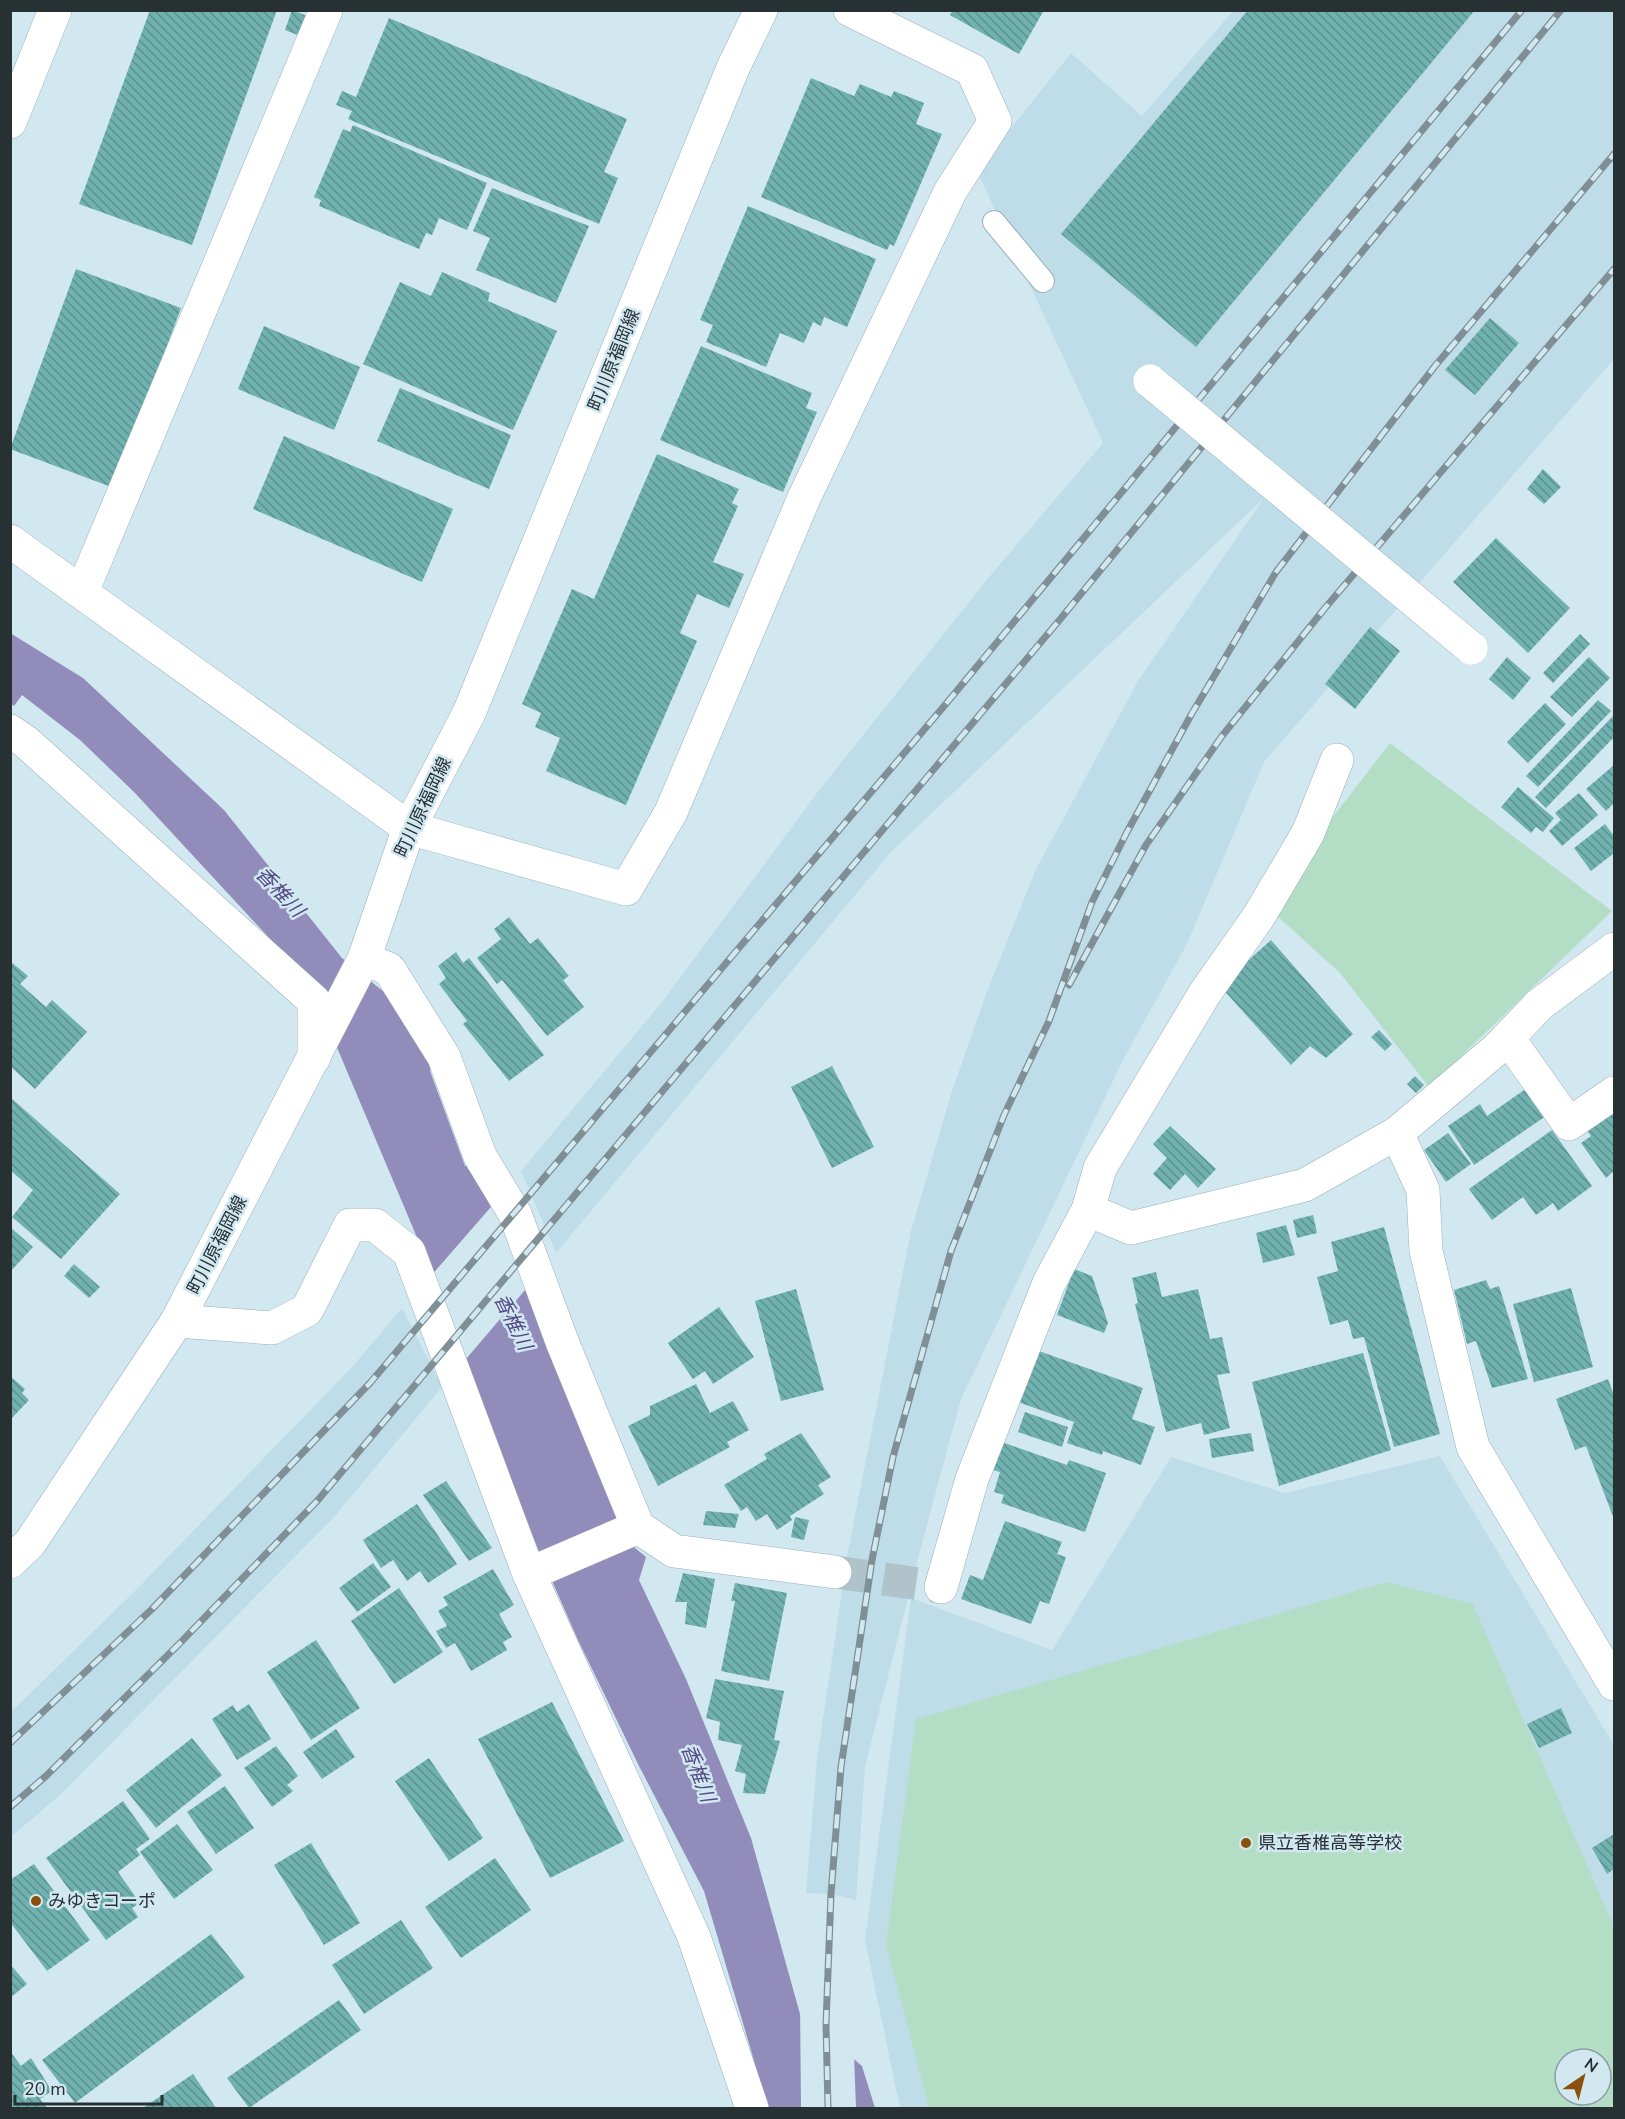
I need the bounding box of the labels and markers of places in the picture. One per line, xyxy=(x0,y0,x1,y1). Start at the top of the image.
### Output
place label: 県立香椎高等学校 xyxy=(1258,1831,1402,1855)
marker: 県立香椎高等学校 xyxy=(1239,1836,1253,1850)
place label: みゆきコーポ xyxy=(48,1889,156,1913)
marker: みゆきコーポ xyxy=(29,1894,43,1908)

